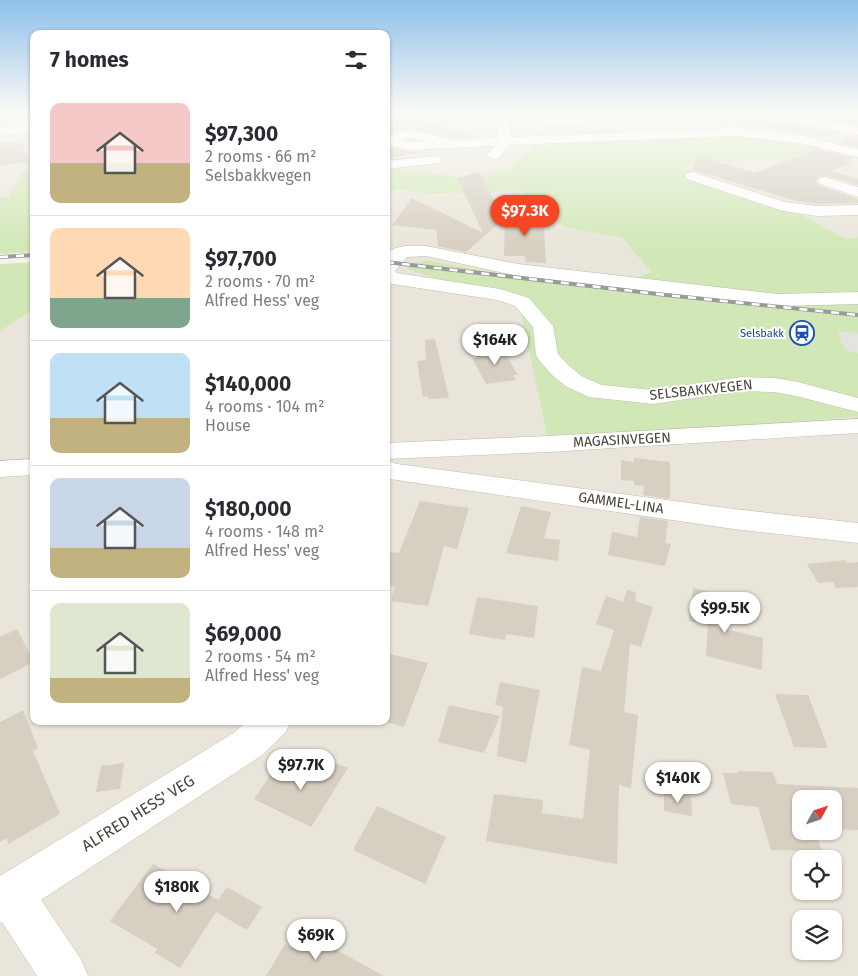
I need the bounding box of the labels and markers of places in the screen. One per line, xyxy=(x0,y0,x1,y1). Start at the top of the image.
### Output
pin: $97.3K xyxy=(484,194,566,237)
station icon: Selsbakk xyxy=(789,320,815,346)
pin: $164K xyxy=(460,324,530,366)
place label: Selsbakk xyxy=(740,327,784,340)
pin: $99.5K xyxy=(684,592,766,634)
pin: $97.7K xyxy=(260,748,342,791)
pin: $140K xyxy=(643,762,713,804)
pin: $180K xyxy=(142,870,212,913)
pin: $69K xyxy=(286,918,346,961)

